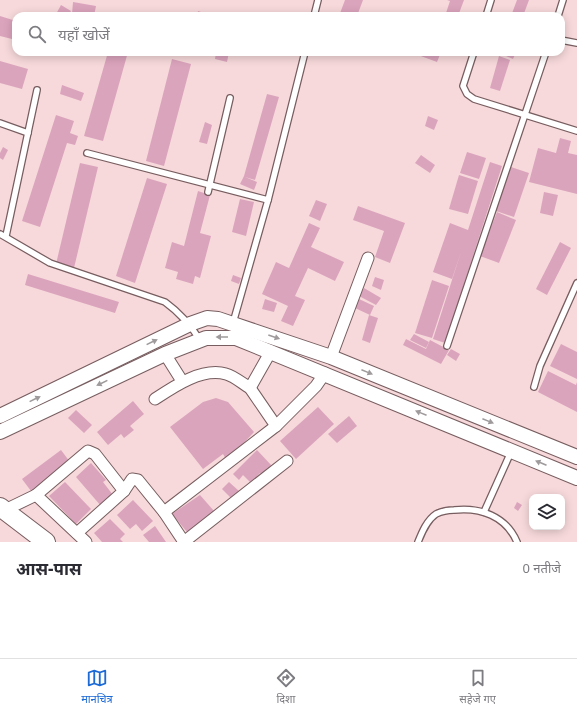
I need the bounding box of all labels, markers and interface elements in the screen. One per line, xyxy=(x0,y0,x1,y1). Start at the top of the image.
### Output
search box xyxy=(12,12,565,56)
icon: search xyxy=(26,23,48,45)
text: यहाँ खोजें xyxy=(58,24,110,44)
one-way arrow xyxy=(215,334,228,340)
one-way arrow xyxy=(268,335,280,341)
one-way arrow xyxy=(146,339,158,345)
one-way arrow xyxy=(362,369,373,375)
one-way arrow xyxy=(96,380,108,386)
one-way arrow xyxy=(29,396,41,402)
one-way arrow xyxy=(415,410,426,416)
one-way arrow xyxy=(482,418,493,424)
one-way arrow xyxy=(535,459,547,466)
map controls xyxy=(529,494,565,530)
button: layers xyxy=(529,494,565,530)
text: आस-पास xyxy=(16,557,81,580)
text: 0 नतीजे xyxy=(523,559,561,577)
tab: मानचित्र xyxy=(81,667,113,706)
tab: दिशा xyxy=(275,667,297,706)
tab: सहेजे गए xyxy=(459,667,496,706)

